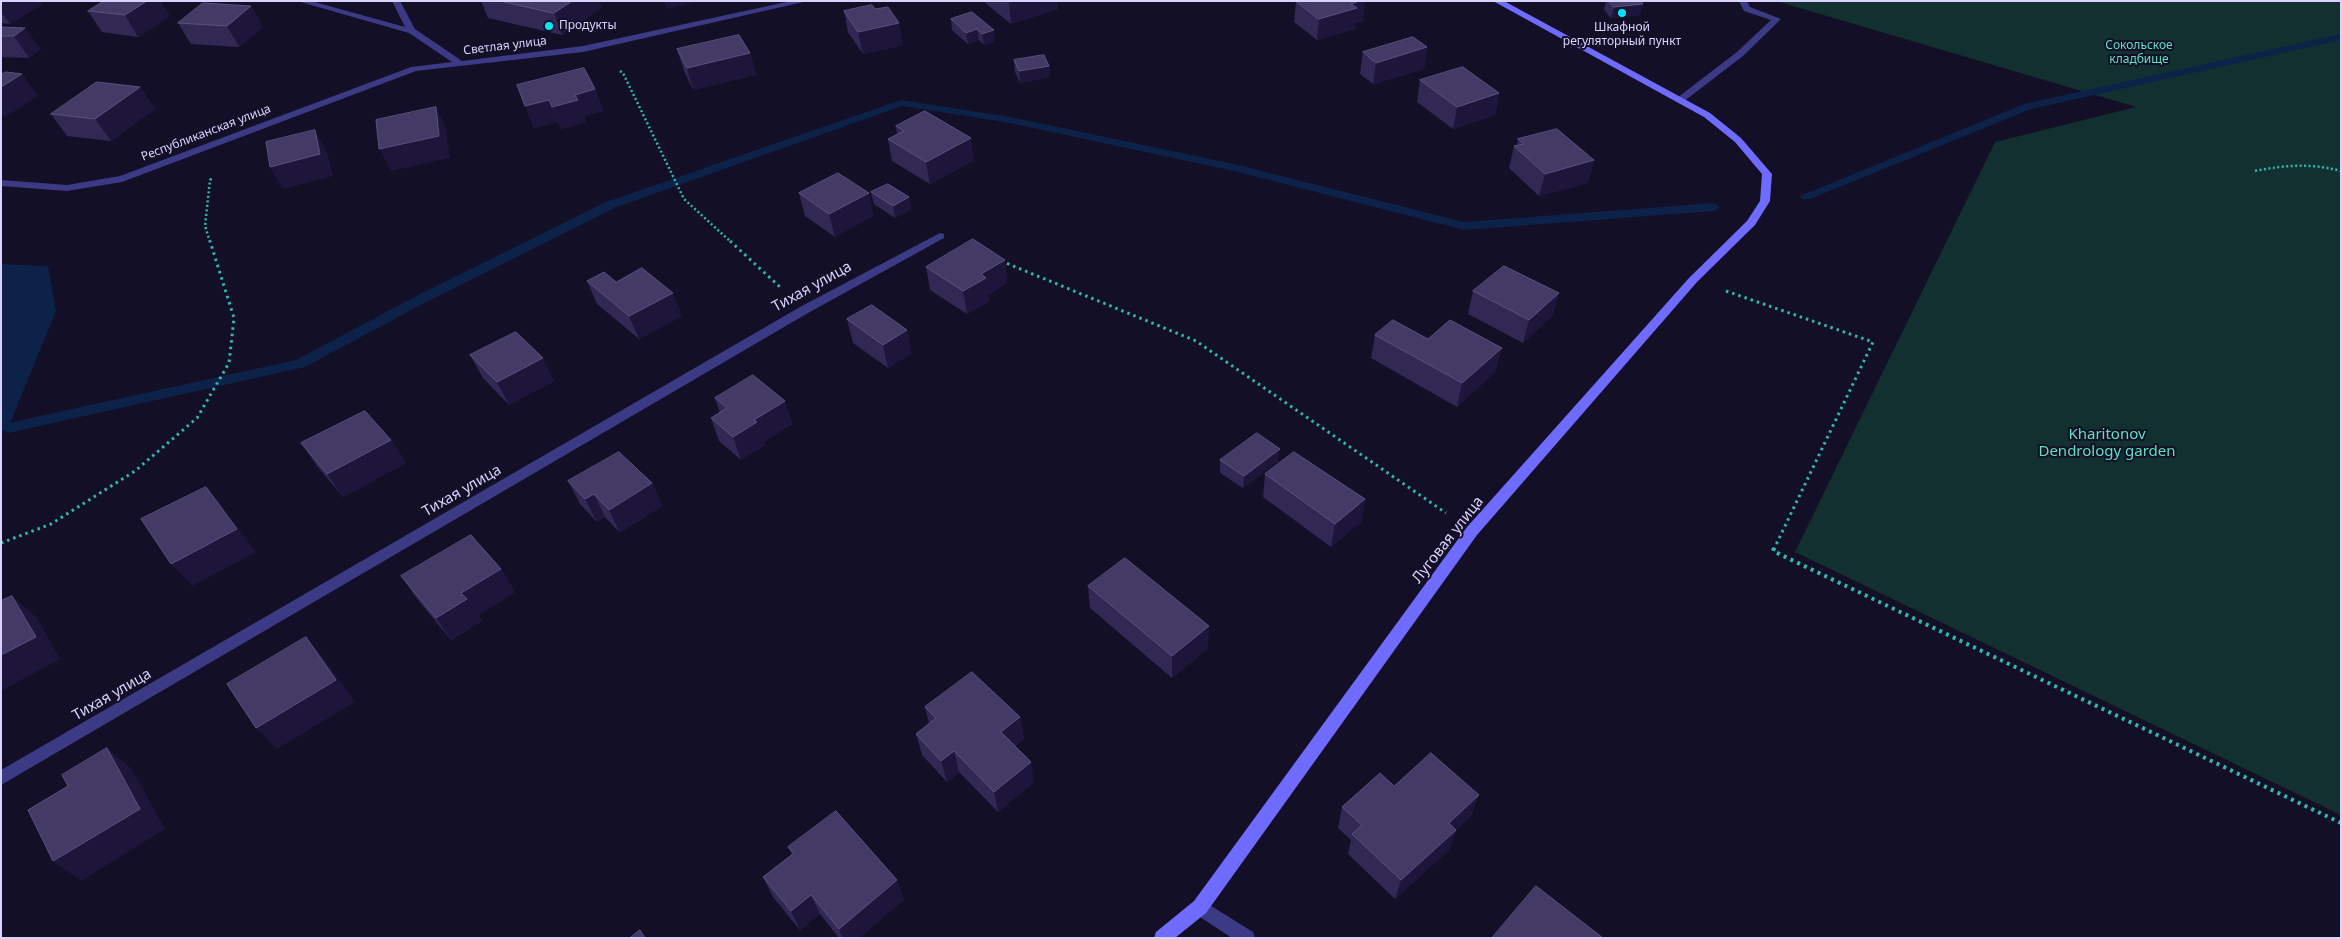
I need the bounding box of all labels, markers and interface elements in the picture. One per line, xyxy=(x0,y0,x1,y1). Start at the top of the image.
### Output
marker: Шкафной регуляторный пункт xyxy=(1616,7,1628,19)
place label: Продукты xyxy=(559,19,617,33)
marker: Продукты xyxy=(543,20,555,32)
place label: Шкафной регуляторный пункт xyxy=(1563,21,1681,49)
street label: Светлая улица xyxy=(462,34,548,58)
park label: Сокольское кладбище xyxy=(2105,39,2173,67)
street label: Республиканская улица xyxy=(139,102,273,164)
street label: Тихая улица xyxy=(769,258,855,316)
park label: Kharitonov Dendrology garden xyxy=(2038,426,2176,461)
street label: Тихая улица xyxy=(419,461,505,521)
street label: Луговая улица xyxy=(1408,493,1488,587)
street label: Тихая улица xyxy=(69,665,155,725)

